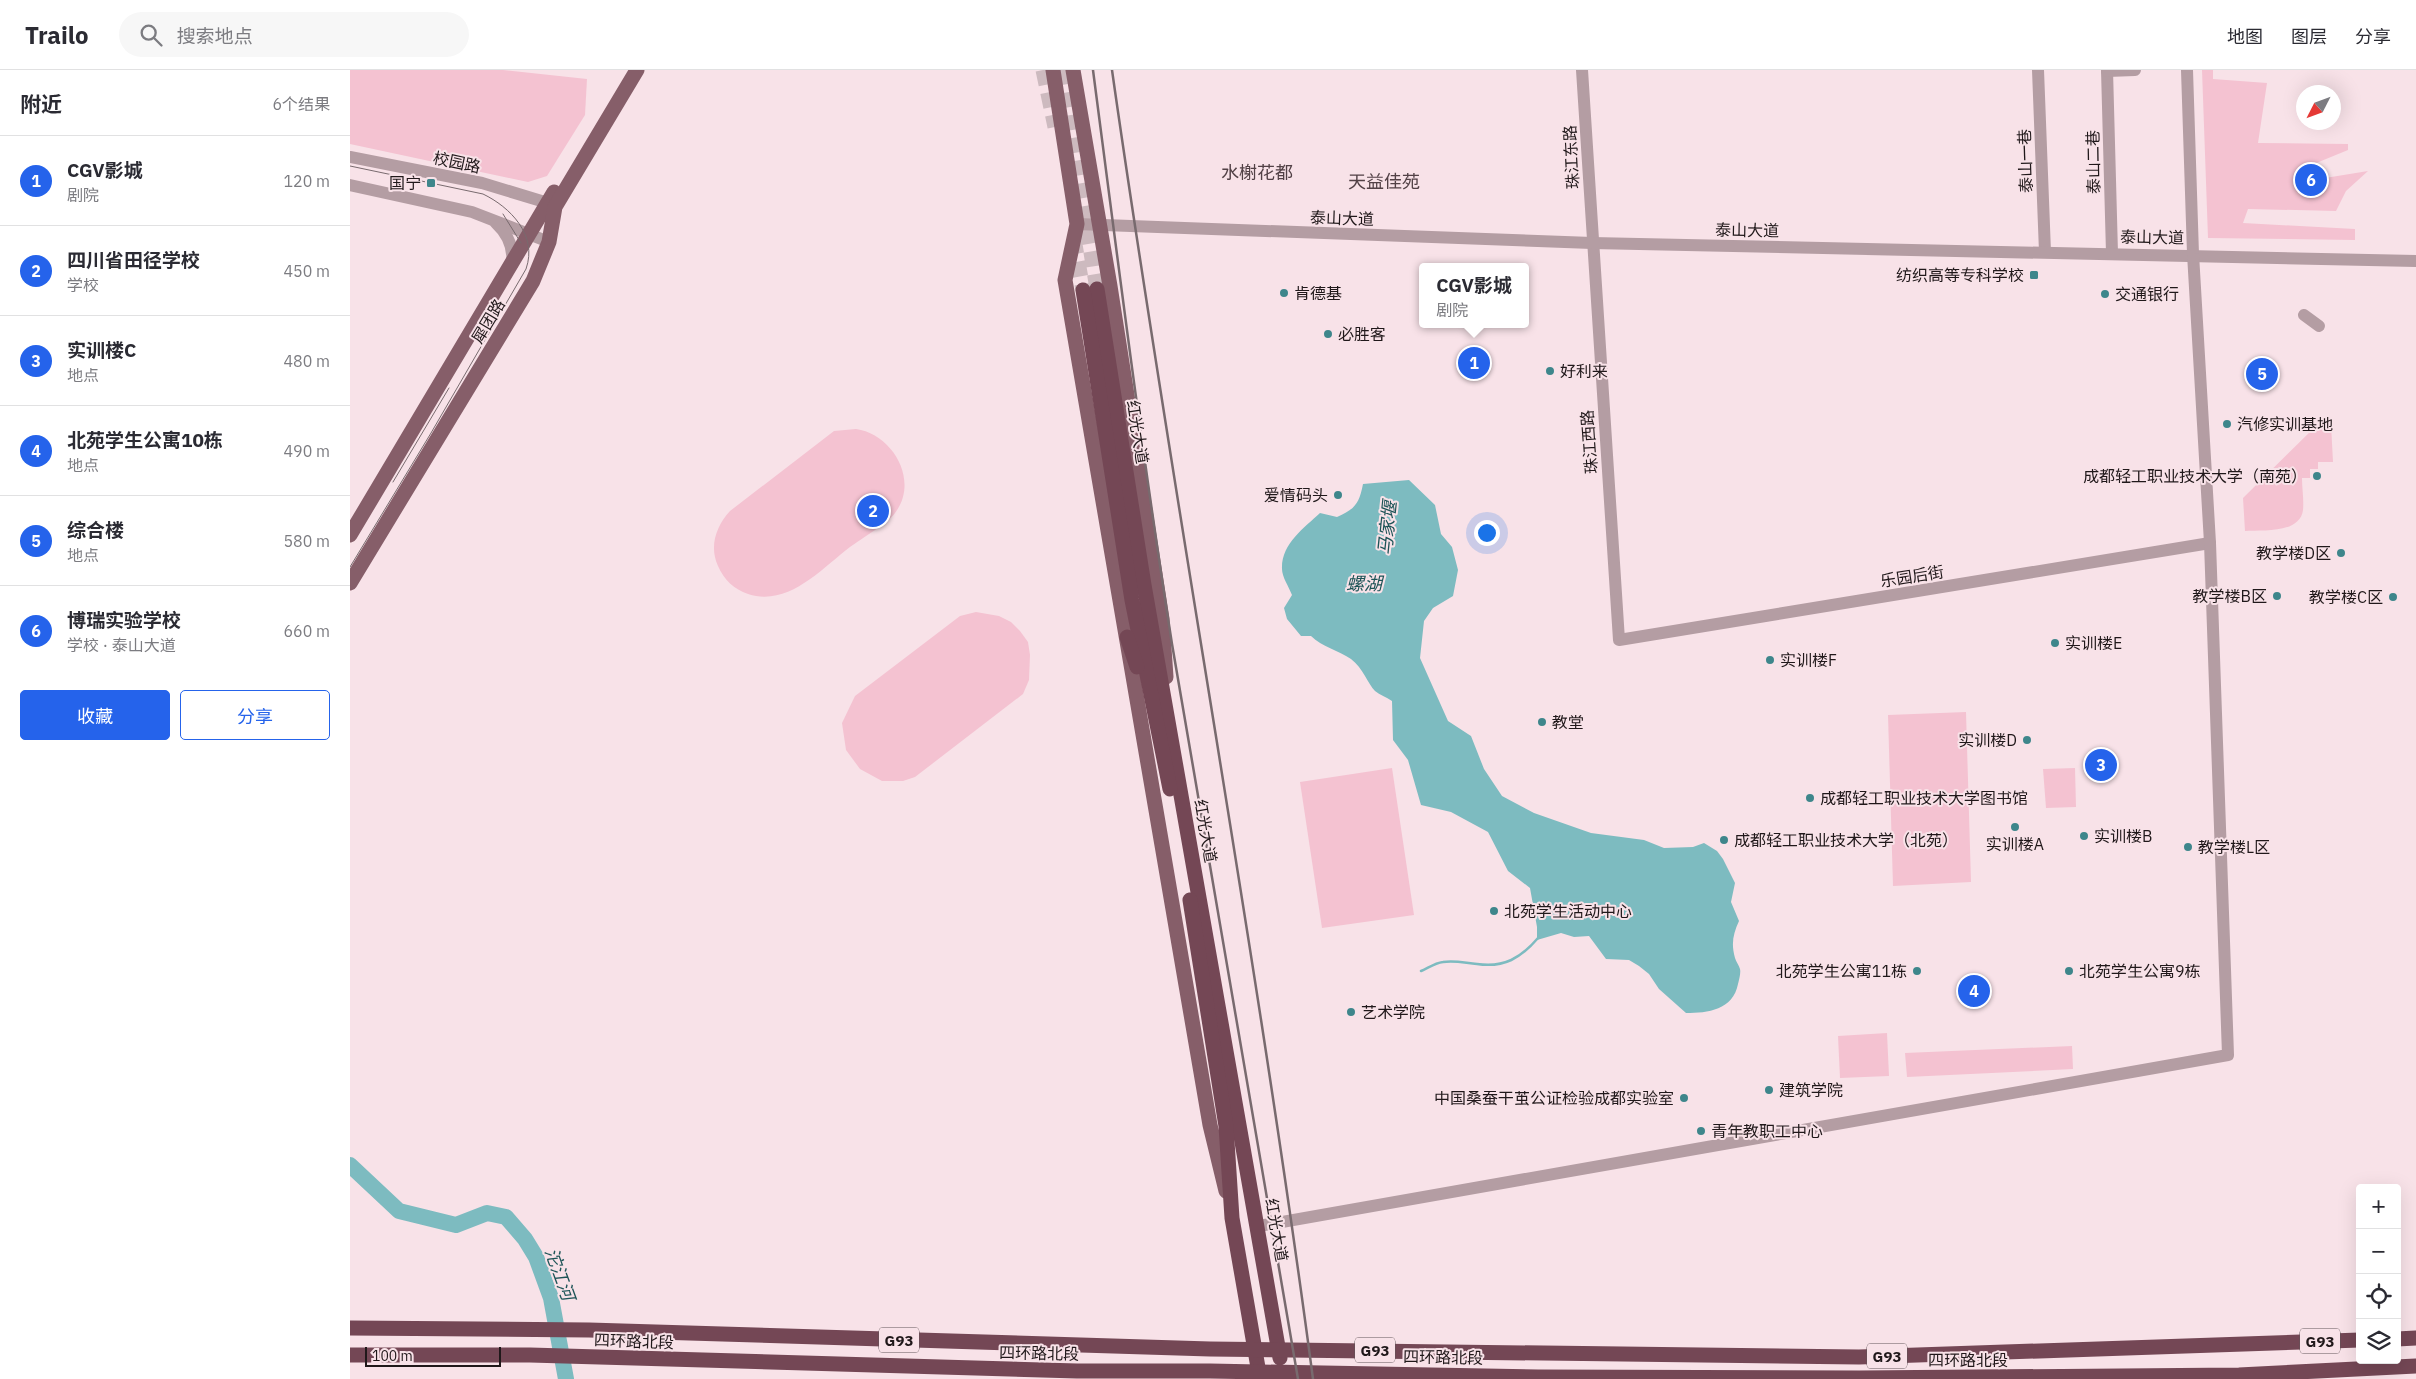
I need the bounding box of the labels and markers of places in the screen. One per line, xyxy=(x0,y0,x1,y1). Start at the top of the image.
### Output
pin: 6 xyxy=(2295,161,2327,199)
place label: 国宁 xyxy=(389,173,421,193)
marker: 国宁 xyxy=(425,177,437,189)
place label: 纺织高等专科学校 xyxy=(1896,265,2024,285)
marker: 纺织高等专科学校 xyxy=(2028,269,2040,281)
place label: 肯德基 xyxy=(1294,283,1342,303)
place label: 交通银行 xyxy=(2115,284,2179,304)
marker: 肯德基 xyxy=(1278,287,1290,299)
marker: 交通银行 xyxy=(2099,288,2111,300)
place label: 必胜客 xyxy=(1338,324,1386,344)
marker: 必胜客 xyxy=(1322,328,1334,340)
pin: 1 xyxy=(1458,344,1490,382)
pin: 5 xyxy=(2246,355,2278,393)
place label: 好利来 xyxy=(1560,361,1608,381)
marker: 好利来 xyxy=(1544,365,1556,377)
place label: 汽修实训基地 xyxy=(2237,414,2333,434)
marker: 汽修实训基地 xyxy=(2221,418,2233,430)
place label: 成都轻工职业技术大学（南苑） xyxy=(2083,466,2307,486)
marker: 成都轻工职业技术大学（南苑） xyxy=(2311,470,2323,482)
place label: 爱情码头 xyxy=(1264,485,1328,505)
marker: 爱情码头 xyxy=(1332,489,1344,501)
pin: 2 xyxy=(857,492,889,530)
place label: 教学楼D区 xyxy=(2256,543,2331,563)
marker: 教学楼D区 xyxy=(2335,547,2347,559)
place label: 教学楼B区 xyxy=(2193,586,2267,606)
place label: 教学楼C区 xyxy=(2309,587,2383,607)
marker: 教学楼B区 xyxy=(2271,590,2283,602)
marker: 教学楼C区 xyxy=(2387,591,2399,603)
place label: 实训楼E xyxy=(2065,633,2122,653)
marker: 实训楼E xyxy=(2049,637,2061,649)
place label: 实训楼F xyxy=(1780,650,1837,670)
marker: 实训楼F xyxy=(1764,654,1776,666)
place label: 教堂 xyxy=(1552,712,1584,732)
marker: 教堂 xyxy=(1536,716,1548,728)
place label: 实训楼D xyxy=(1958,730,2017,750)
marker: 实训楼D xyxy=(2021,734,2033,746)
pin: 3 xyxy=(2085,746,2117,784)
place label: 成都轻工职业技术大学图书馆 xyxy=(1820,788,2028,808)
marker: 成都轻工职业技术大学图书馆 xyxy=(1804,792,1816,804)
marker: 实训楼A xyxy=(2009,821,2021,833)
place label: 实训楼B xyxy=(2094,826,2152,846)
place label: 成都轻工职业技术大学（北苑） xyxy=(1734,830,1958,850)
marker: 实训楼B xyxy=(2078,830,2090,842)
marker: 成都轻工职业技术大学（北苑） xyxy=(1718,834,1730,846)
place label: 实训楼A xyxy=(1986,834,2044,854)
place label: 教学楼L区 xyxy=(2198,837,2270,857)
marker: 教学楼L区 xyxy=(2182,841,2194,853)
place label: 北苑学生活动中心 xyxy=(1504,901,1632,921)
marker: 北苑学生活动中心 xyxy=(1488,905,1500,917)
place label: 北苑学生公寓11栋 xyxy=(1776,961,1907,981)
place label: 北苑学生公寓9栋 xyxy=(2079,961,2201,981)
marker: 北苑学生公寓11栋 xyxy=(1911,965,1923,977)
marker: 北苑学生公寓9栋 xyxy=(2063,965,2075,977)
pin: 4 xyxy=(1958,972,1990,1010)
place label: 艺术学院 xyxy=(1361,1002,1425,1022)
marker: 艺术学院 xyxy=(1345,1006,1357,1018)
place label: 建筑学院 xyxy=(1779,1080,1843,1100)
marker: 建筑学院 xyxy=(1763,1084,1775,1096)
place label: 中国桑蚕干茧公证检验成都实验室 xyxy=(1434,1088,1674,1108)
marker: 中国桑蚕干茧公证检验成都实验室 xyxy=(1678,1092,1690,1104)
place label: 青年教职工中心 xyxy=(1711,1121,1823,1141)
marker: 青年教职工中心 xyxy=(1695,1125,1707,1137)

